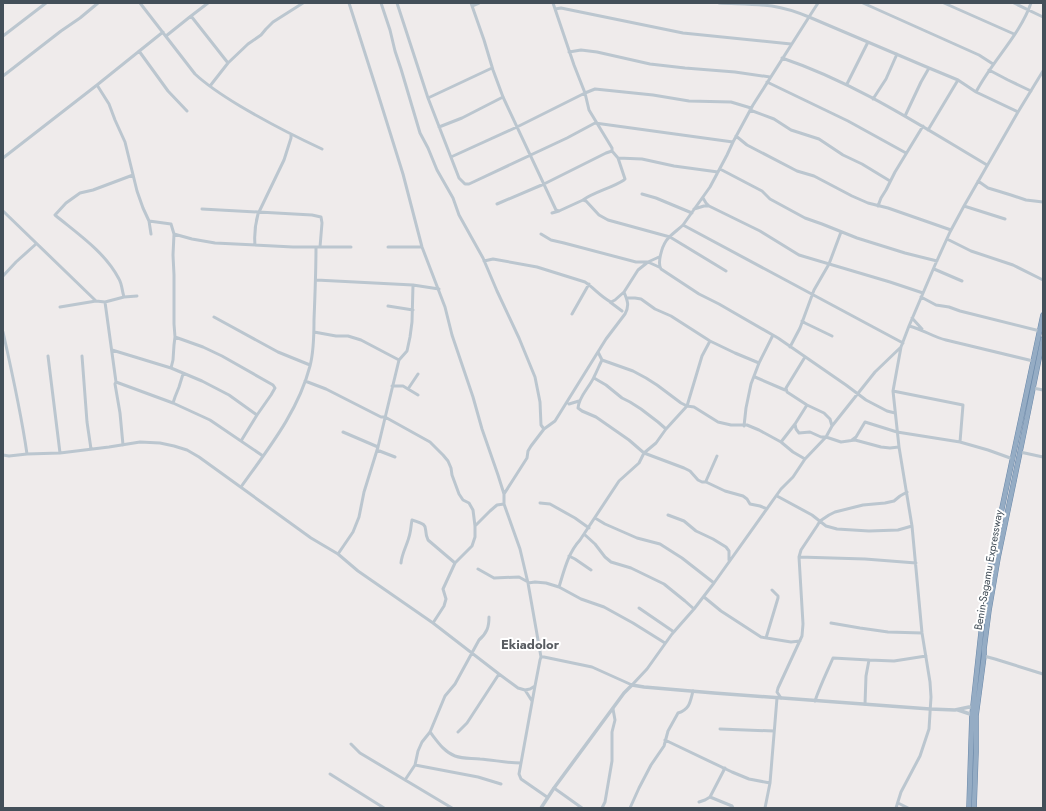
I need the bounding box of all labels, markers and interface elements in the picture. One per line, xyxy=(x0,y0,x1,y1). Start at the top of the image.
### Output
street label: Benin-Sagamu Expressway xyxy=(970,509,1006,631)
district label: Ekiadolor xyxy=(501,635,560,654)

